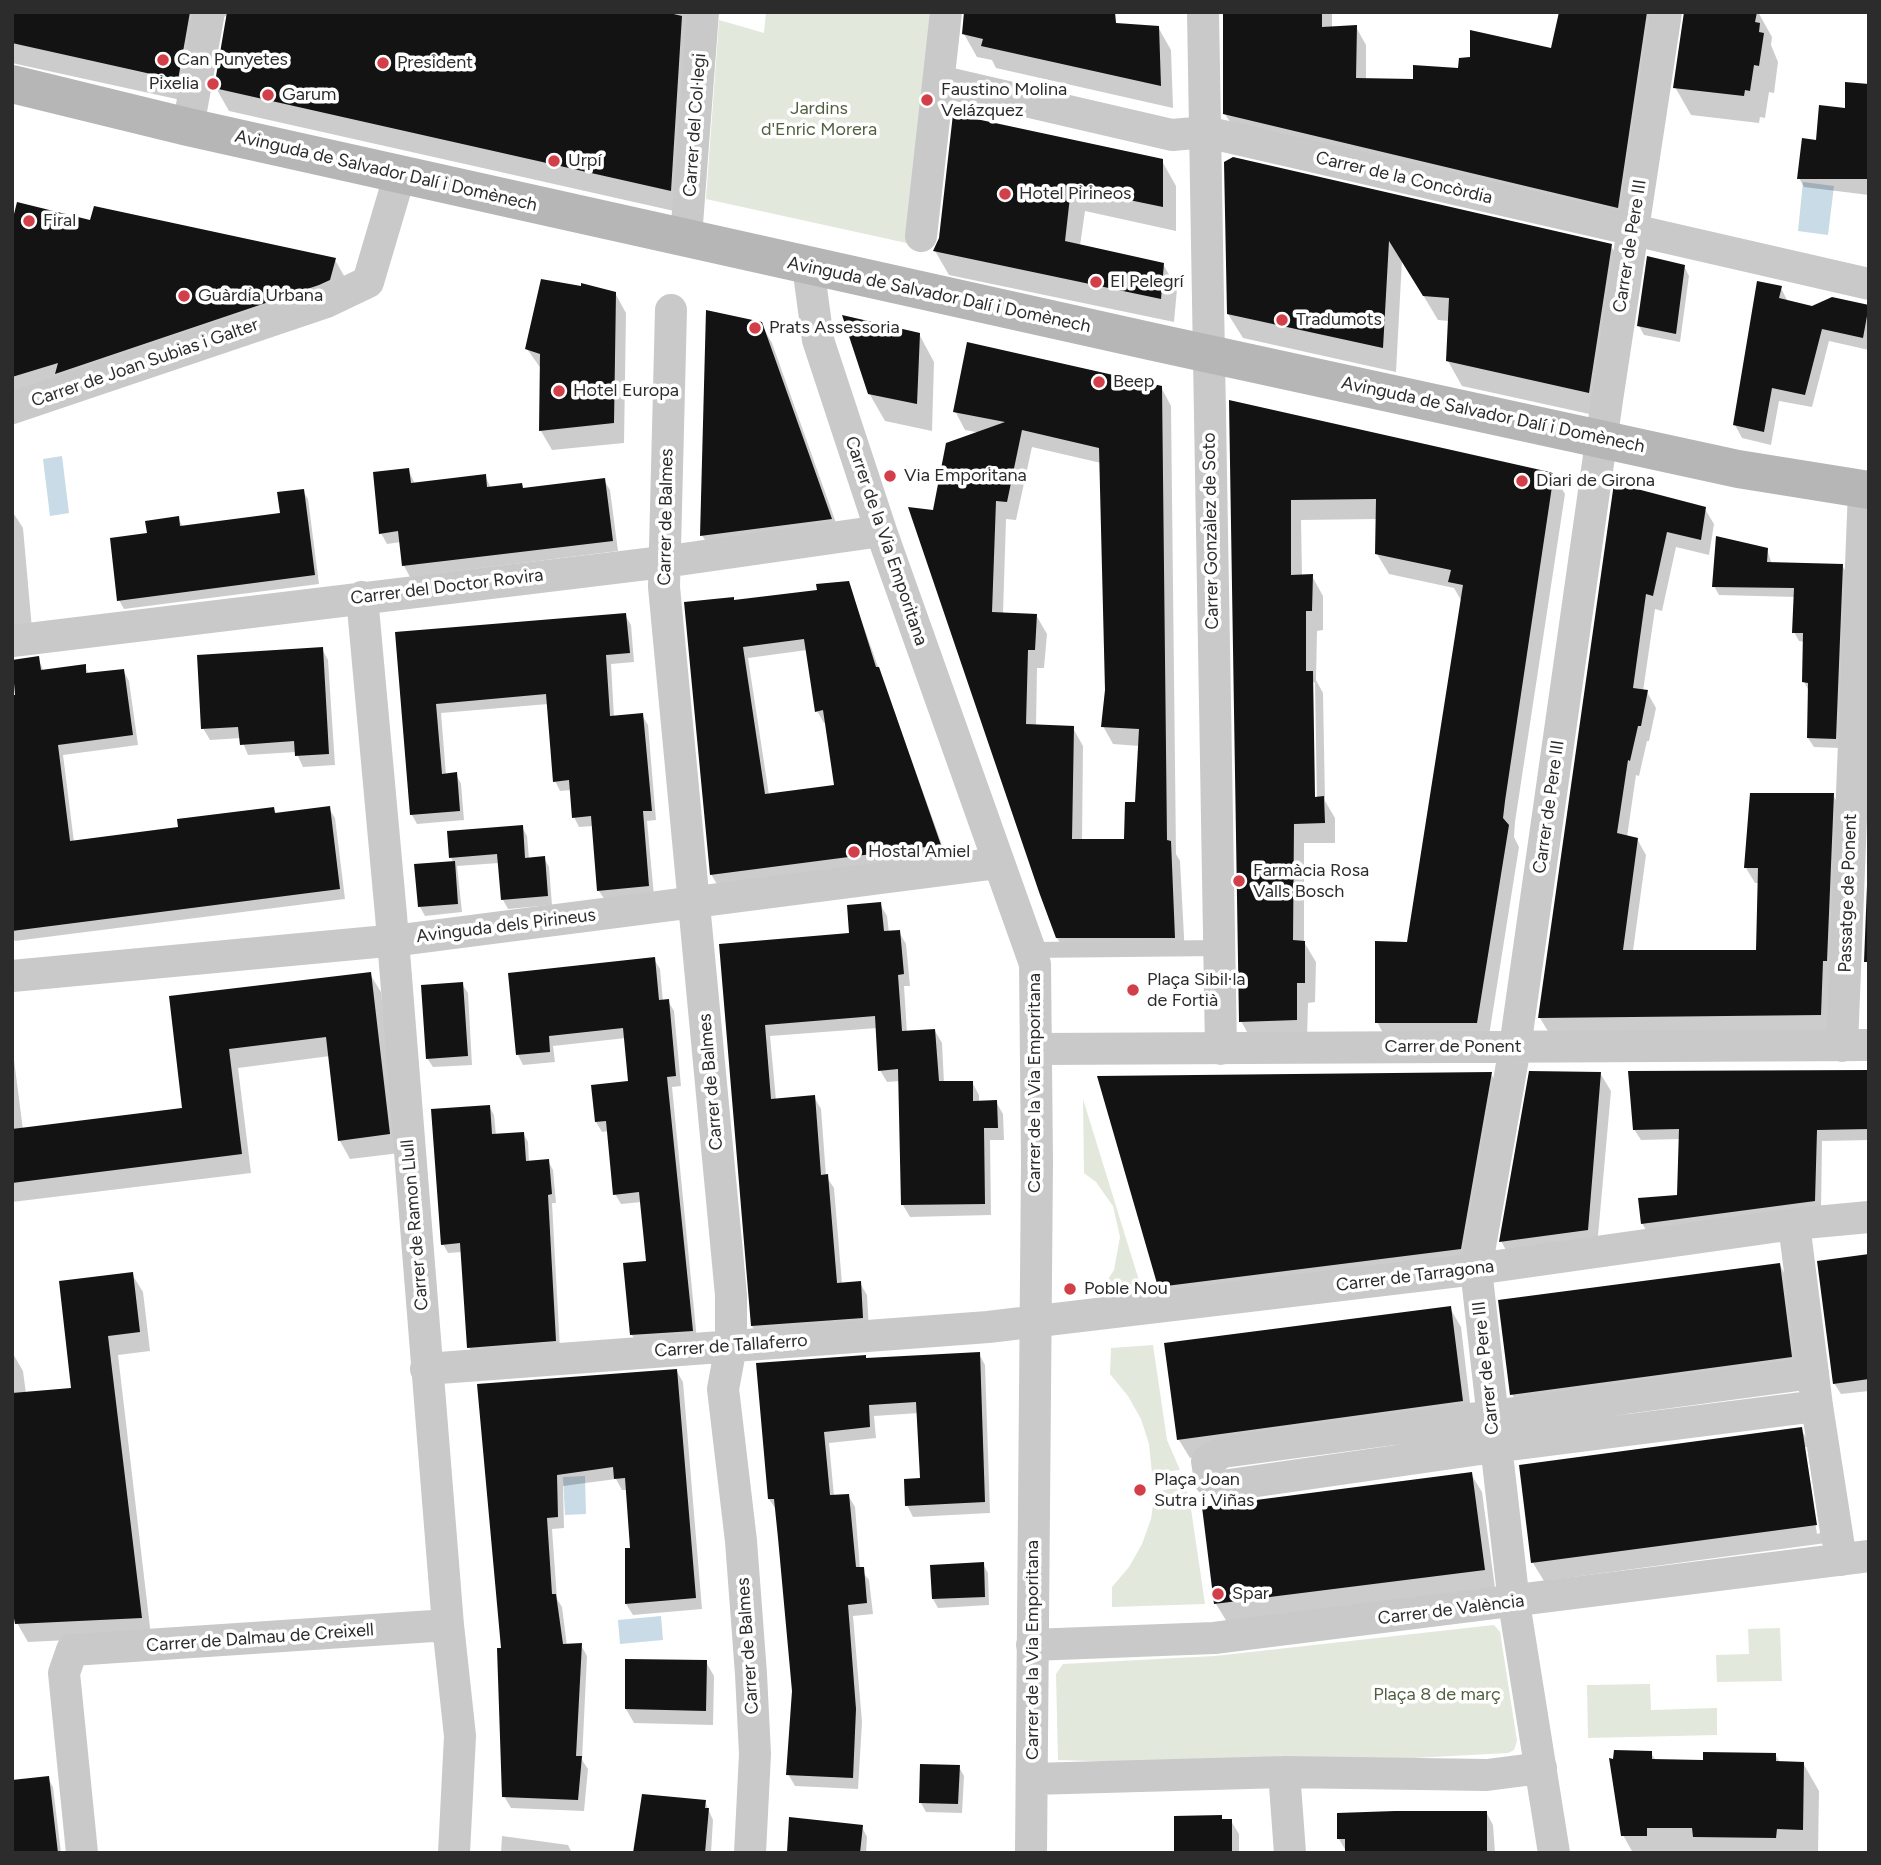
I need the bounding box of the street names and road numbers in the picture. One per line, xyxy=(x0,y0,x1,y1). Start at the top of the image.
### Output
street label: Carrer del Col·legi xyxy=(679,52,711,198)
street label: Avinguda de Salvador Dalí i Domènech xyxy=(233,126,539,216)
street label: Carrer de la Concòrdia xyxy=(1314,147,1494,209)
street label: Carrer de Pere III xyxy=(1609,178,1651,314)
street label: Avinguda de Salvador Dalí i Domènech xyxy=(785,252,1093,338)
street label: Carrer de Joan Subias i Galter xyxy=(29,314,261,412)
street label: Avinguda de Salvador Dalí i Domènech xyxy=(1339,372,1647,458)
street label: Carrer Gonzàlez de Soto xyxy=(1198,432,1224,630)
street label: Carrer de la Via Emporitana xyxy=(840,434,932,648)
street label: Carrer de Balmes xyxy=(654,448,678,586)
street label: Carrer del Doctor Rovira xyxy=(349,564,545,610)
street label: Carrer de Pere III xyxy=(1529,739,1569,875)
street label: Passatge de Ponent xyxy=(1834,813,1862,973)
street label: Avinguda dels Pirineus xyxy=(415,904,597,948)
street label: Carrer de la Via Emporitana xyxy=(1024,973,1046,1193)
street label: Carrer de Balmes xyxy=(694,1013,728,1151)
street label: Carrer de Ponent xyxy=(1385,1036,1521,1058)
street label: Carrer de Ramon Llull xyxy=(397,1139,433,1311)
street label: Carrer de Tarragona xyxy=(1335,1256,1495,1296)
street label: Carrer de Pere III xyxy=(1468,1300,1504,1436)
street label: Carrer de Tallaferro xyxy=(654,1330,808,1362)
street label: Carrer de la Via Emporitana xyxy=(1022,1540,1044,1760)
street label: Carrer de Balmes xyxy=(732,1577,764,1715)
street label: Carrer de València xyxy=(1377,1590,1525,1630)
street label: Carrer de Dalmau de Creixell xyxy=(145,1619,375,1657)

